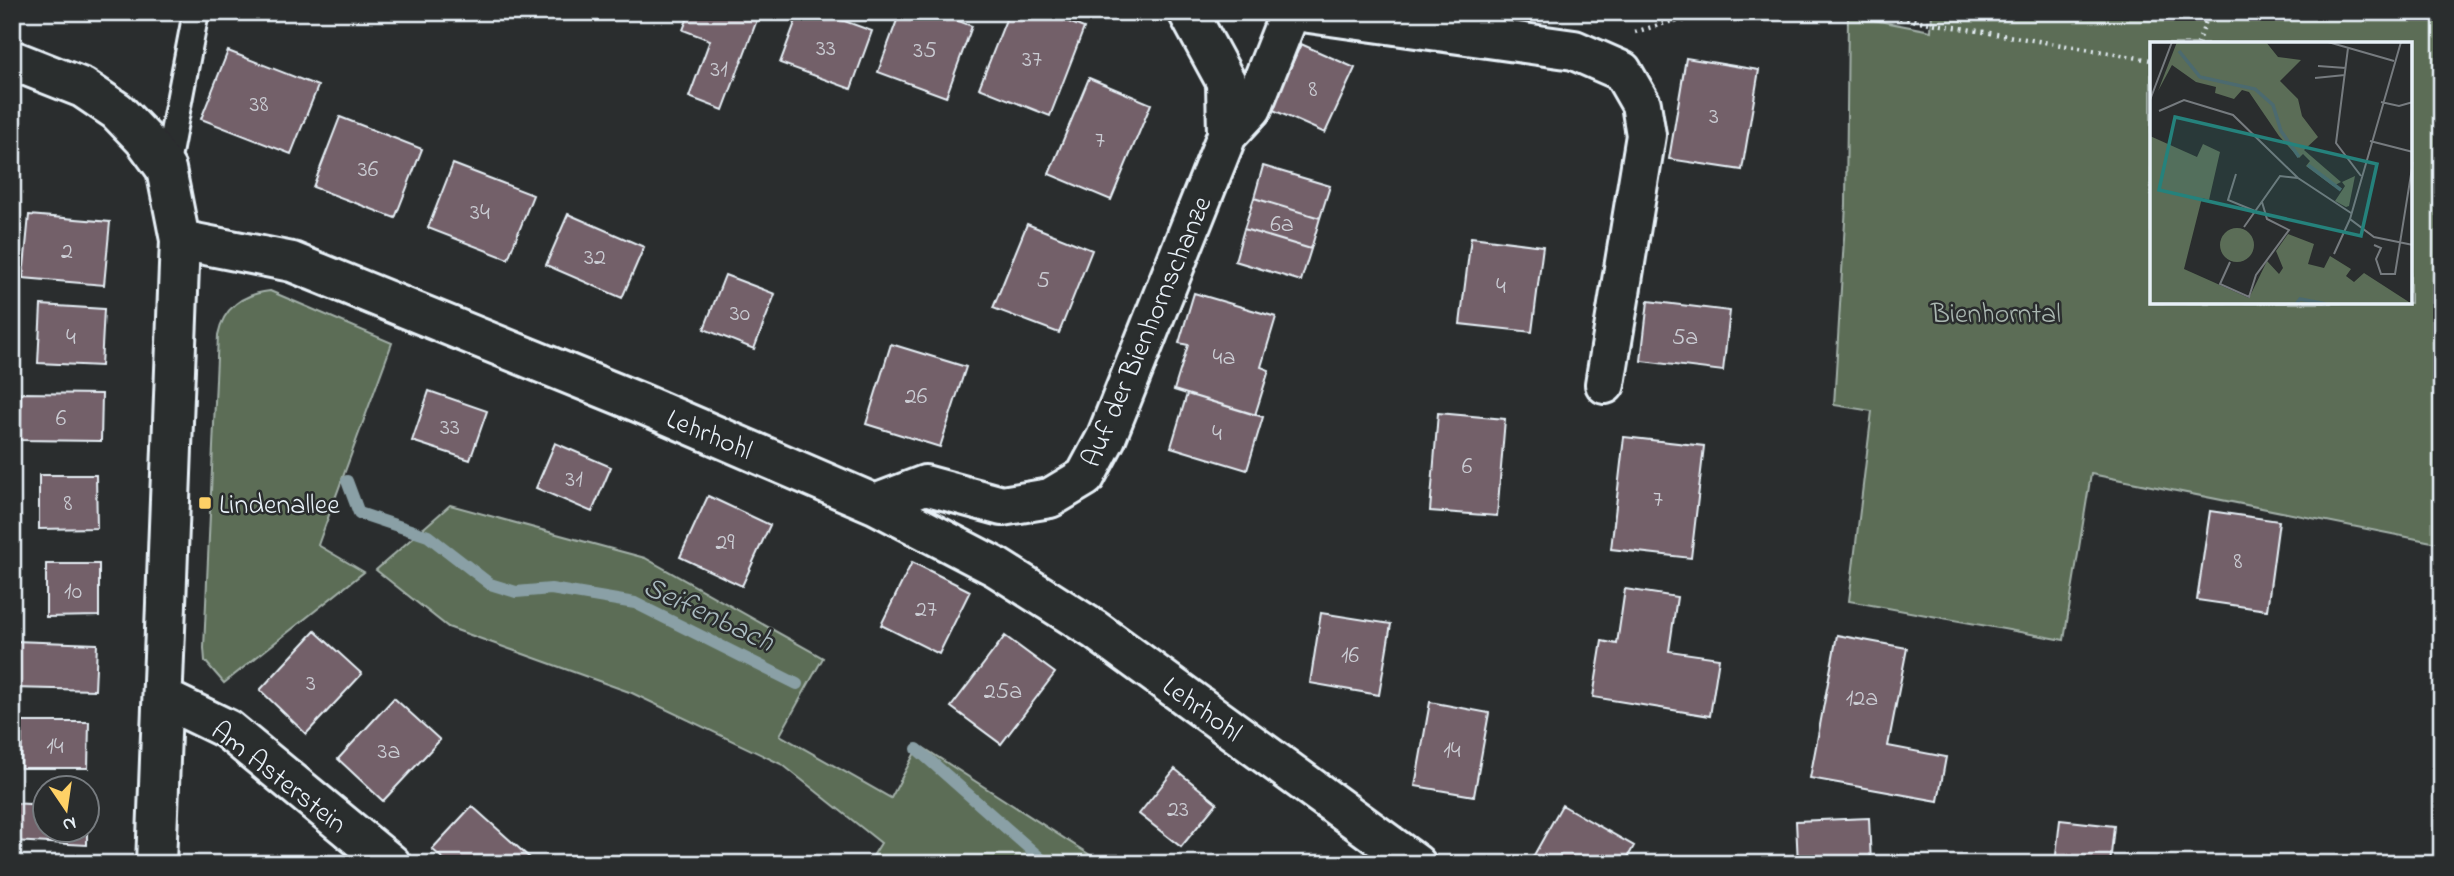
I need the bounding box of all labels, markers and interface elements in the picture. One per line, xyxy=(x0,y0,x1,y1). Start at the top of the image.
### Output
house number: 33 xyxy=(816,32,836,67)
house number: 35 xyxy=(913,34,937,69)
inset map xyxy=(2150,42,2412,304)
house number: 37 xyxy=(1022,43,1042,78)
house number: 31 xyxy=(710,53,728,88)
house number: 8 xyxy=(1309,73,1318,108)
house number: 38 xyxy=(250,88,268,123)
house number: 3 xyxy=(1709,100,1719,135)
house number: 7 xyxy=(1095,124,1105,159)
house number: 36 xyxy=(358,153,379,188)
street label: Auf der Bienhornschanze xyxy=(1073,190,1224,474)
house number: 34 xyxy=(470,196,490,231)
house number: 6a xyxy=(1270,208,1294,243)
house number: 2 xyxy=(61,235,73,270)
house number: 32 xyxy=(584,241,606,276)
house number: 5 xyxy=(1036,264,1050,299)
house number: 4 xyxy=(1496,270,1506,305)
park label: Bienhorntal xyxy=(1930,295,2061,336)
house number: 30 xyxy=(730,297,750,332)
house number: 4 xyxy=(66,321,76,356)
house number: 5a xyxy=(1672,321,1698,356)
house number: 4a xyxy=(1213,341,1235,376)
house number: 26 xyxy=(905,380,928,415)
street label: Lehrhohl xyxy=(659,400,758,473)
house number: 6 xyxy=(56,402,67,437)
house number: 33 xyxy=(440,411,460,446)
house number: 4 xyxy=(1212,417,1222,452)
house number: 6 xyxy=(1462,450,1473,485)
house number: 31 xyxy=(565,463,583,498)
house number: 7 xyxy=(1653,483,1663,518)
place label: Lindenallee xyxy=(219,486,340,527)
house number: 8 xyxy=(64,487,73,522)
marker: Lindenallee xyxy=(197,495,213,511)
house number: 29 xyxy=(715,526,735,561)
house number: 8 xyxy=(2234,545,2243,580)
water label: Seifenbach xyxy=(635,566,781,666)
house number: 10 xyxy=(64,575,82,610)
house number: 27 xyxy=(915,593,937,628)
house number: 16 xyxy=(1341,639,1360,674)
house number: 3 xyxy=(306,667,316,702)
street label: Lehrhohl xyxy=(1153,668,1249,754)
house number: 25a xyxy=(984,675,1022,710)
house number: 12a xyxy=(1846,682,1878,717)
street label: Am Asterstein xyxy=(201,712,355,845)
house number: 14 xyxy=(46,730,64,765)
house number: 14 xyxy=(1443,734,1461,769)
house number: 3a xyxy=(378,735,400,770)
north arrow xyxy=(32,774,102,844)
house number: 23 xyxy=(1167,793,1189,828)
text: N xyxy=(60,809,79,838)

